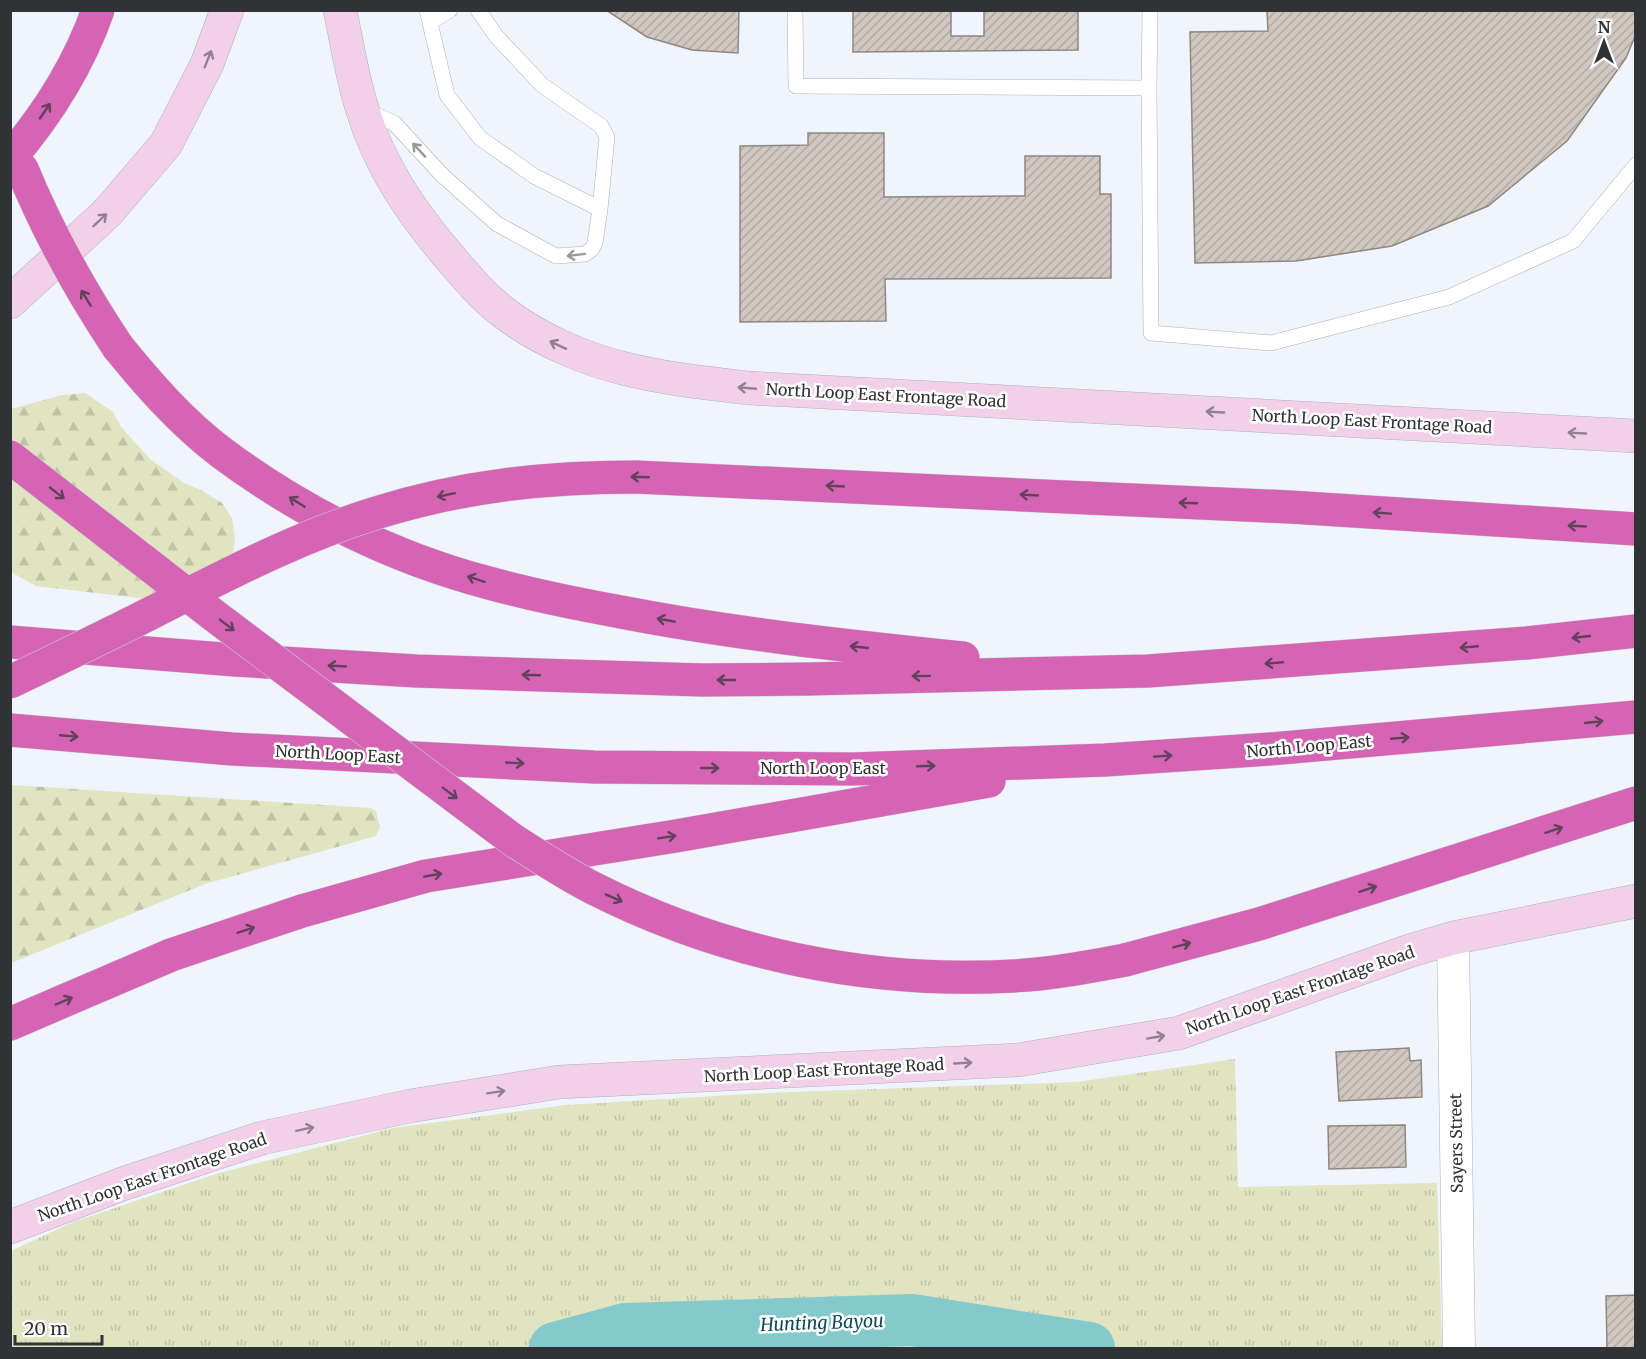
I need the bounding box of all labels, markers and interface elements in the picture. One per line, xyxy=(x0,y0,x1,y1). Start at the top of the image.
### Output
north arrow xyxy=(1574,12,1634,72)
text: N xyxy=(1598,17,1611,37)
one-way arrow xyxy=(203,51,214,69)
one-way arrow xyxy=(39,103,51,120)
one-way arrow xyxy=(412,142,426,157)
one-way arrow xyxy=(92,213,107,227)
one-way arrow xyxy=(566,250,586,261)
one-way arrow xyxy=(79,289,91,306)
one-way arrow xyxy=(550,338,568,350)
street label: North Loop East Frontage Road xyxy=(765,379,1007,411)
one-way arrow xyxy=(738,382,758,393)
street label: North Loop East Frontage Road xyxy=(1251,405,1493,437)
one-way arrow xyxy=(1205,406,1225,417)
one-way arrow xyxy=(1568,427,1588,438)
one-way arrow xyxy=(630,472,650,483)
one-way arrow xyxy=(825,481,845,492)
one-way arrow xyxy=(48,486,64,499)
one-way arrow xyxy=(437,490,456,501)
one-way arrow xyxy=(1020,490,1040,501)
one-way arrow xyxy=(289,496,306,508)
one-way arrow xyxy=(1178,497,1198,508)
one-way arrow xyxy=(1373,507,1393,518)
one-way arrow xyxy=(1568,520,1588,531)
one-way arrow xyxy=(467,573,486,584)
one-way arrow xyxy=(657,615,676,626)
one-way arrow xyxy=(219,619,235,632)
one-way arrow xyxy=(1572,631,1592,642)
one-way arrow xyxy=(850,641,870,652)
one-way arrow xyxy=(1459,642,1479,653)
one-way arrow xyxy=(1265,657,1285,668)
one-way arrow xyxy=(327,661,347,672)
one-way arrow xyxy=(522,669,542,680)
one-way arrow xyxy=(912,671,932,682)
one-way arrow xyxy=(717,674,737,686)
one-way arrow xyxy=(1584,716,1603,727)
one-way arrow xyxy=(58,730,78,741)
street label: North Loop East xyxy=(1246,731,1373,761)
one-way arrow xyxy=(1389,732,1409,743)
street label: North Loop East xyxy=(275,741,402,767)
one-way arrow xyxy=(1153,751,1173,762)
one-way arrow xyxy=(504,757,524,768)
street label: North Loop East xyxy=(760,758,887,778)
one-way arrow xyxy=(915,761,935,772)
one-way arrow xyxy=(699,762,719,773)
one-way arrow xyxy=(442,786,458,799)
one-way arrow xyxy=(1544,823,1563,834)
one-way arrow xyxy=(656,831,676,842)
one-way arrow xyxy=(423,869,442,880)
one-way arrow xyxy=(1358,883,1377,894)
one-way arrow xyxy=(604,893,622,904)
one-way arrow xyxy=(236,923,255,934)
one-way arrow xyxy=(1172,939,1191,950)
street label: North Loop East Frontage Road xyxy=(1183,941,1417,1039)
one-way arrow xyxy=(55,995,73,1006)
one-way arrow xyxy=(1145,1031,1165,1042)
street label: North Loop East Frontage Road xyxy=(703,1054,945,1086)
one-way arrow xyxy=(952,1057,972,1068)
one-way arrow xyxy=(486,1087,506,1098)
street label: Sayers Street xyxy=(1445,1092,1467,1193)
one-way arrow xyxy=(294,1123,314,1134)
street label: North Loop East Frontage Road xyxy=(35,1128,269,1226)
scale bar xyxy=(15,1308,102,1346)
water label: Hunting Bayou xyxy=(759,1309,884,1336)
text: 20 m xyxy=(24,1317,68,1340)

